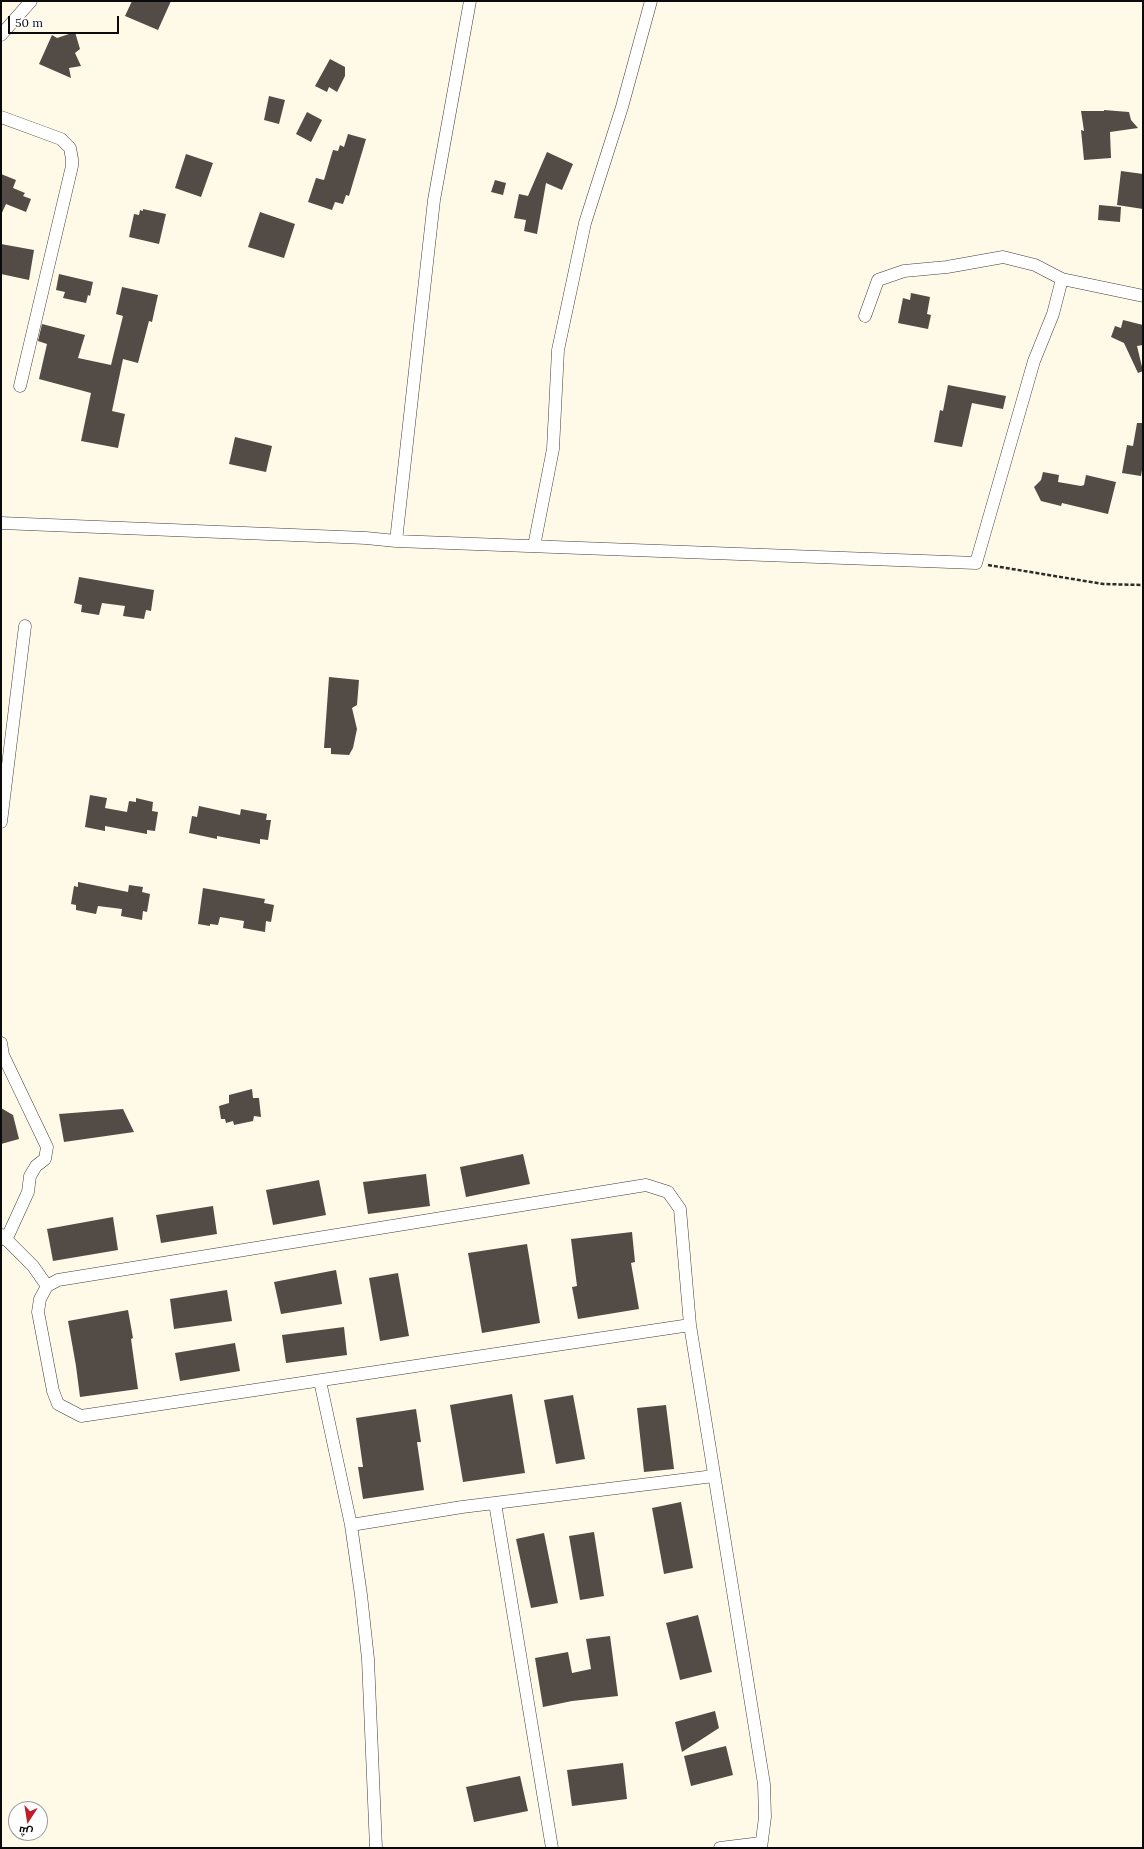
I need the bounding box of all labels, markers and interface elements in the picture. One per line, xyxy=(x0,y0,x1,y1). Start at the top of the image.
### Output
scale bar xyxy=(10,8,121,34)
text: 50 m xyxy=(15,15,43,30)
north arrow xyxy=(8,1801,48,1841)
text: ش xyxy=(17,1823,34,1840)

